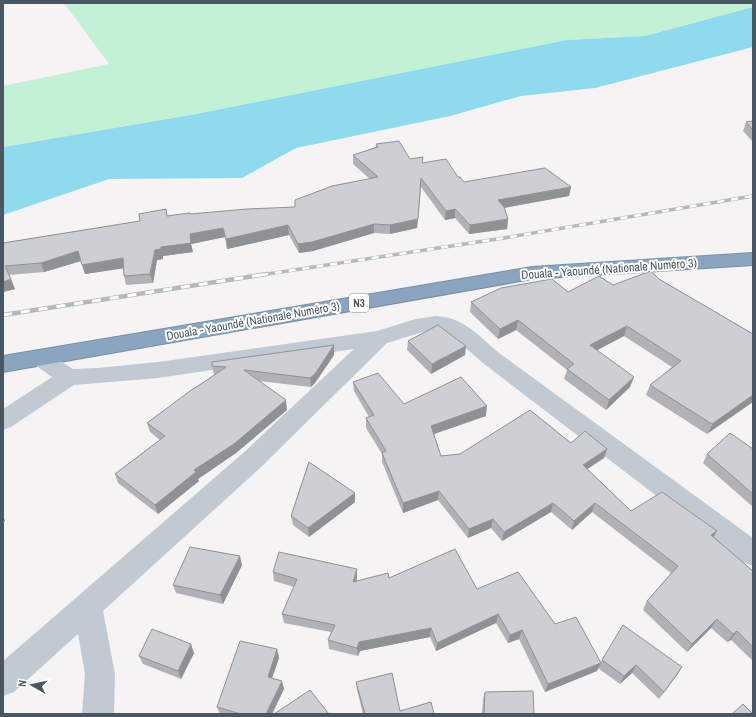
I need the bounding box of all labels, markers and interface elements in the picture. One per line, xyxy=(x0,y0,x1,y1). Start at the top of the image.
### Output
street label: Douala - Yaoundé (Nationale Numéro 3) xyxy=(521,255,697,283)
road number: N3 xyxy=(349,294,369,312)
street label: Douala - Yaoundé (Nationale Numéro 3) xyxy=(165,298,341,344)
north arrow xyxy=(12,665,52,705)
text: N xyxy=(15,679,30,688)

